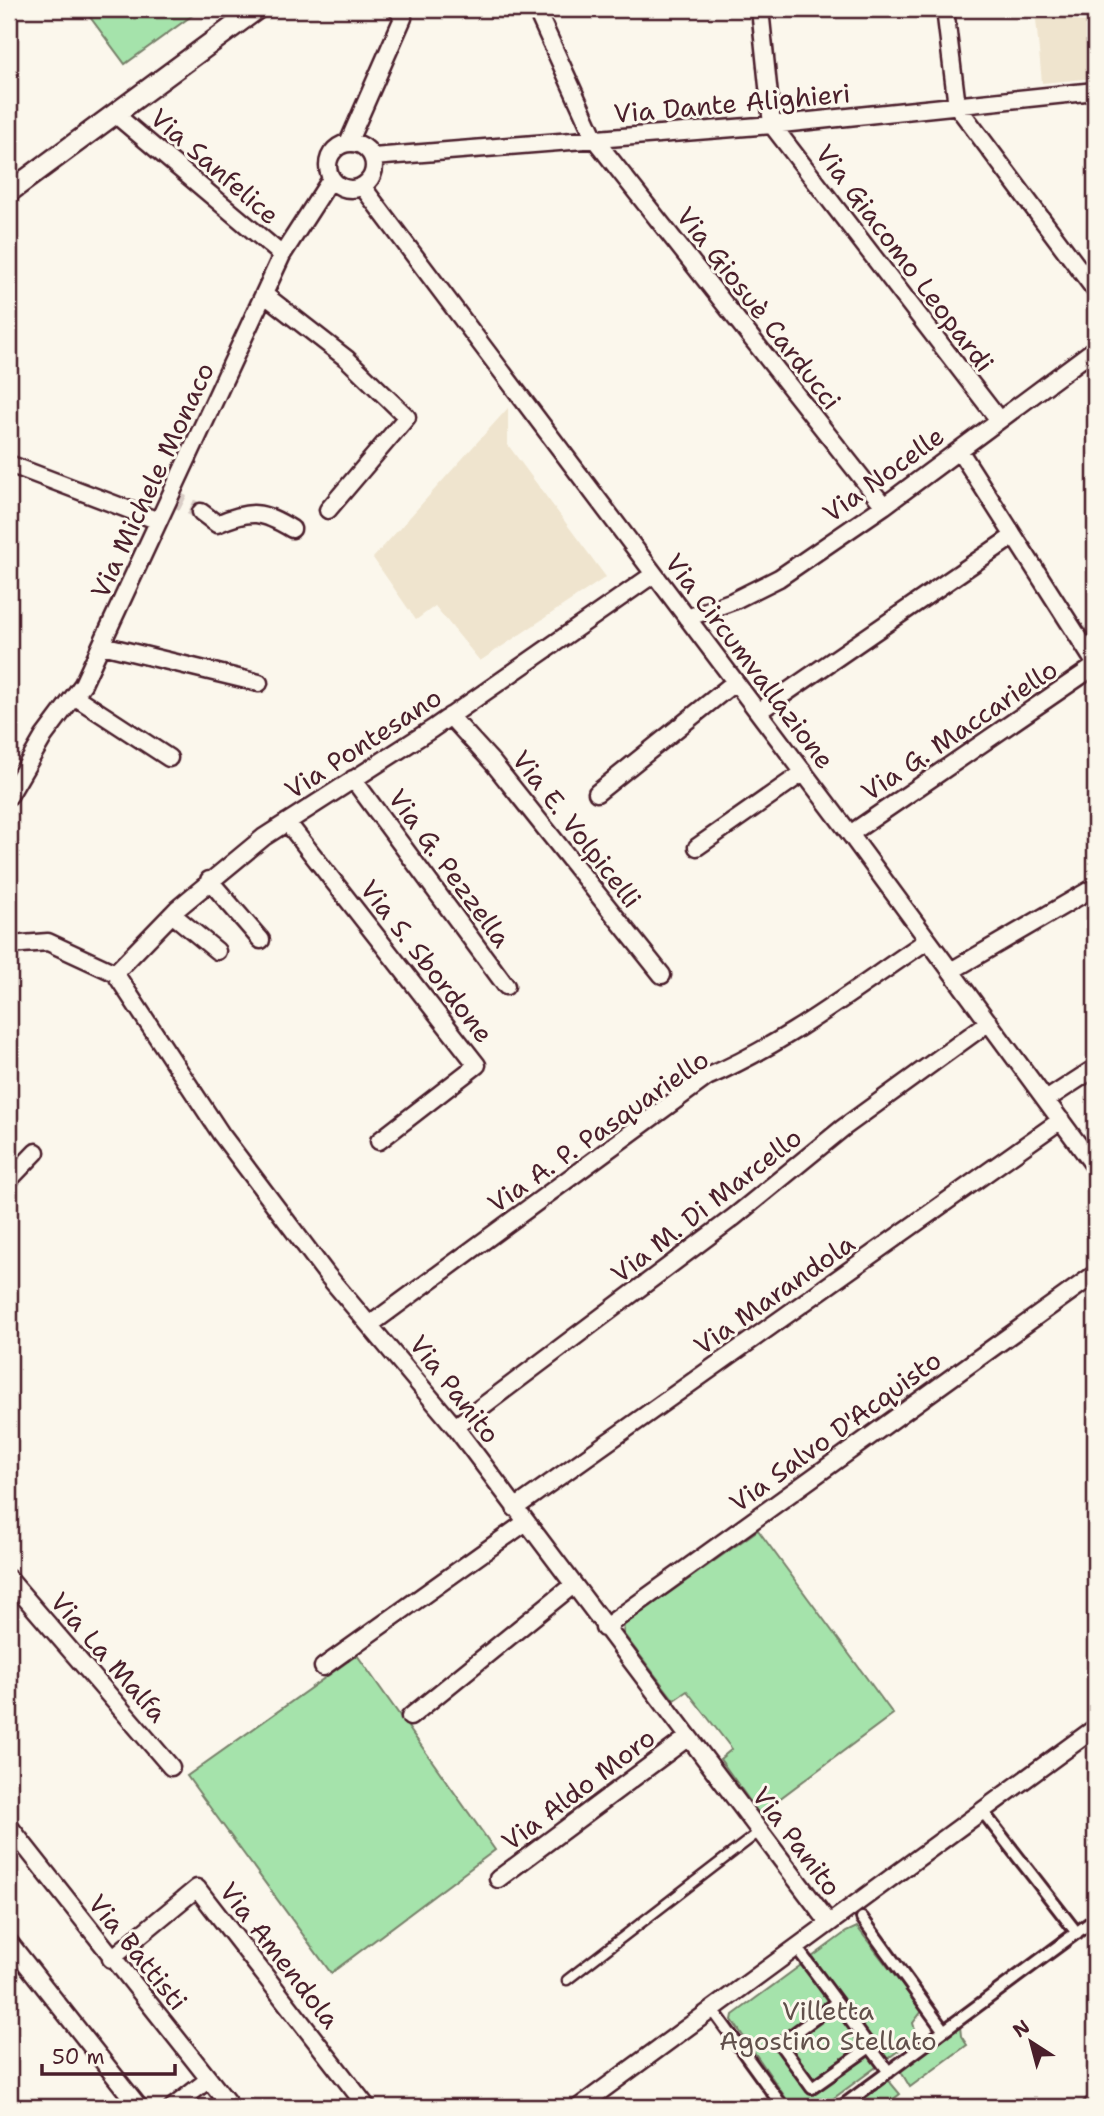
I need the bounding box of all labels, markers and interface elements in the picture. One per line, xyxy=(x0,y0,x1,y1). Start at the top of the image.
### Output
street label: Via Dante Alighieri xyxy=(612,75,852,131)
street label: Via Sanfelice xyxy=(143,100,287,232)
street label: Via Giacomo Leopardi xyxy=(808,137,1002,379)
street label: Via Giosuè Carducci xyxy=(669,199,849,417)
street label: Via Michele Monaco xyxy=(82,356,222,604)
street label: Via Nocelle xyxy=(815,418,951,530)
street label: Via Circumvallazione xyxy=(657,546,843,776)
street label: Via G. Maccariello xyxy=(854,651,1064,809)
street label: Via Pontesano xyxy=(278,679,448,807)
street label: Via E. Volpicelli xyxy=(504,743,650,915)
street label: Via G. Pezzella xyxy=(381,782,519,954)
street label: Via S. Sbordone xyxy=(352,872,502,1050)
street label: Via A. P. Pasquariello xyxy=(480,1041,716,1221)
street label: Via M. Di Marcello xyxy=(603,1120,809,1290)
street label: Via Marandola xyxy=(687,1226,861,1362)
street label: Via Panito xyxy=(402,1328,508,1450)
street label: Via Salvo D'Acquisto xyxy=(722,1342,948,1520)
street label: Via La Malfa xyxy=(43,1585,175,1729)
street label: Via Aldo Moro xyxy=(494,1720,662,1858)
street label: Via Panito xyxy=(744,1779,850,1903)
street label: Via Amendola xyxy=(212,1875,348,2035)
street label: Via Battisti xyxy=(80,1887,196,2017)
park label: Villetta Agostino Stellato xyxy=(719,1993,937,2058)
north arrow xyxy=(996,2008,1066,2078)
text: N xyxy=(1008,2014,1035,2043)
scale bar xyxy=(42,2032,175,2076)
text: 50 m xyxy=(52,2043,105,2071)

